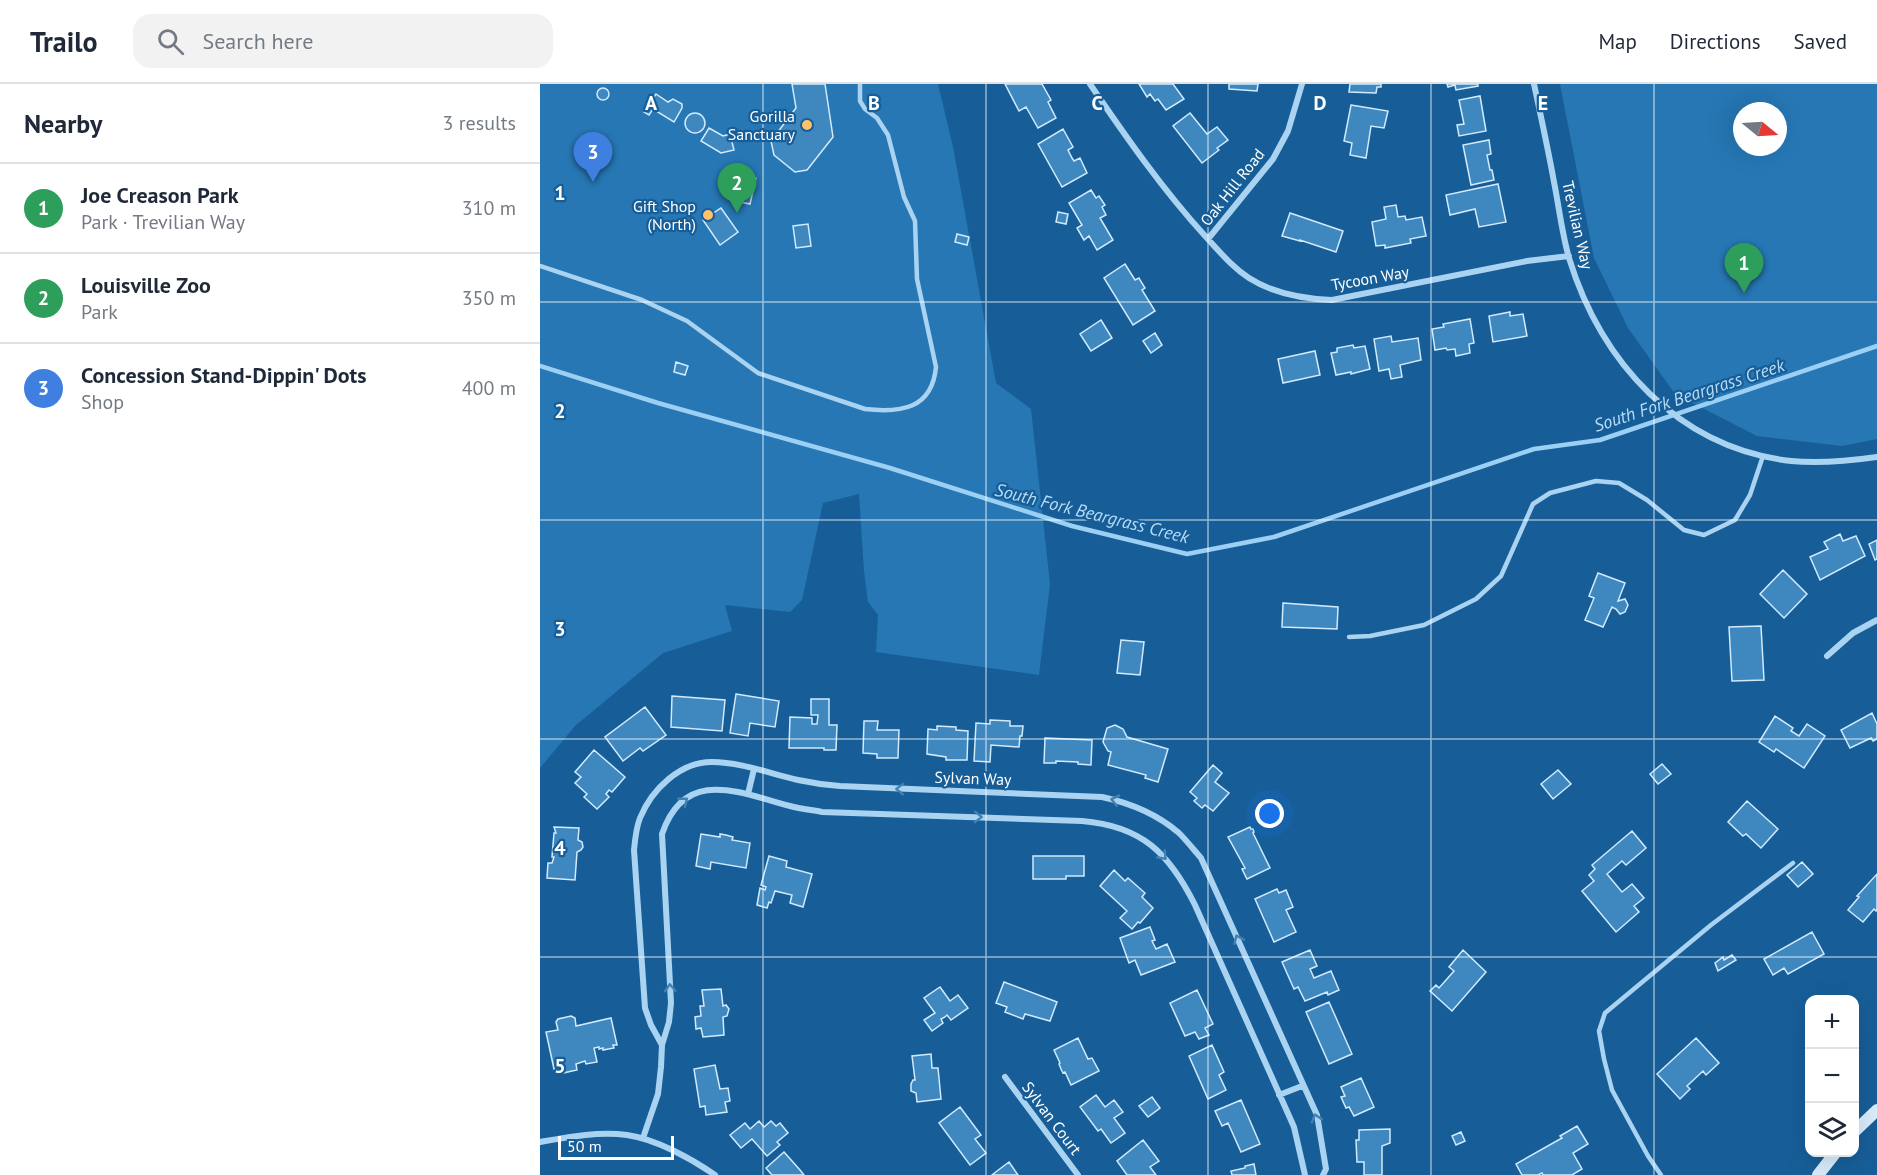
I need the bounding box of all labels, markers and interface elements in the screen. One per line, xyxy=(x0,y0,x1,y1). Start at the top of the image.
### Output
search box xyxy=(133,14,553,68)
text: Trailo xyxy=(30,23,97,60)
icon: search xyxy=(154,25,187,58)
text: Search here xyxy=(202,27,313,55)
text: Map xyxy=(1598,28,1637,55)
text: Directions xyxy=(1670,28,1761,55)
text: Saved xyxy=(1794,28,1847,55)
text: A xyxy=(645,90,658,116)
text: B xyxy=(868,90,880,116)
text: C xyxy=(1091,90,1103,116)
text: D xyxy=(1314,90,1327,116)
text: E xyxy=(1538,90,1548,116)
north arrow xyxy=(1733,102,1787,156)
place label: Gorilla Sanctuary xyxy=(728,106,796,144)
text: Nearby xyxy=(24,107,102,140)
text: 3 results xyxy=(443,110,516,136)
marker: Gorilla Sanctuary xyxy=(800,118,814,132)
pin: 3 xyxy=(574,132,612,182)
street label: Oak Hill Road xyxy=(1196,144,1268,230)
pin: 2 xyxy=(718,164,756,213)
street label: Trevilian Way xyxy=(1558,179,1598,272)
text: 1 xyxy=(554,180,566,206)
text: Joe Creason Park xyxy=(81,181,239,209)
text: 1 xyxy=(38,195,49,221)
text: 310 m xyxy=(462,195,516,221)
place label: Gift Shop (North) xyxy=(633,196,696,234)
marker: Gift Shop (North) xyxy=(701,208,715,222)
text: Park · Trevilian Way xyxy=(81,209,245,235)
pin: 1 xyxy=(1724,244,1764,293)
street label: Tycoon Way xyxy=(1329,261,1411,295)
text: Louisville Zoo xyxy=(81,271,211,299)
text: 2 xyxy=(38,285,49,311)
text: 350 m xyxy=(462,285,516,311)
text: Park xyxy=(81,299,118,325)
water label: South Fork Beargrass Creek xyxy=(1591,353,1788,437)
text: Concession Stand-Dippin' Dots xyxy=(81,361,367,389)
text: 3 xyxy=(38,375,49,401)
text: 400 m xyxy=(462,375,516,401)
text: Shop xyxy=(81,389,124,415)
text: 2 xyxy=(554,398,566,424)
water label: South Fork Beargrass Creek xyxy=(993,478,1192,548)
text: 3 xyxy=(554,616,566,642)
street label: Sylvan Way xyxy=(934,767,1012,789)
one-way arrow xyxy=(895,783,904,795)
one-way arrow xyxy=(1111,795,1121,808)
one-way arrow xyxy=(677,797,688,808)
your location xyxy=(1255,799,1284,828)
one-way arrow xyxy=(973,811,982,824)
text: 4 xyxy=(554,835,566,861)
one-way arrow xyxy=(1156,849,1167,860)
one-way arrow xyxy=(1233,935,1245,946)
one-way arrow xyxy=(663,983,676,992)
map controls xyxy=(1805,995,1859,1157)
button: + xyxy=(1805,995,1859,1049)
button: − xyxy=(1805,1049,1859,1103)
text: 5 xyxy=(554,1053,566,1079)
street label: Sylvan Court xyxy=(1018,1077,1086,1159)
button: layers xyxy=(1805,1103,1859,1157)
one-way arrow xyxy=(1311,1113,1323,1124)
scale bar xyxy=(558,1133,674,1160)
text: 50 m xyxy=(567,1136,602,1156)

